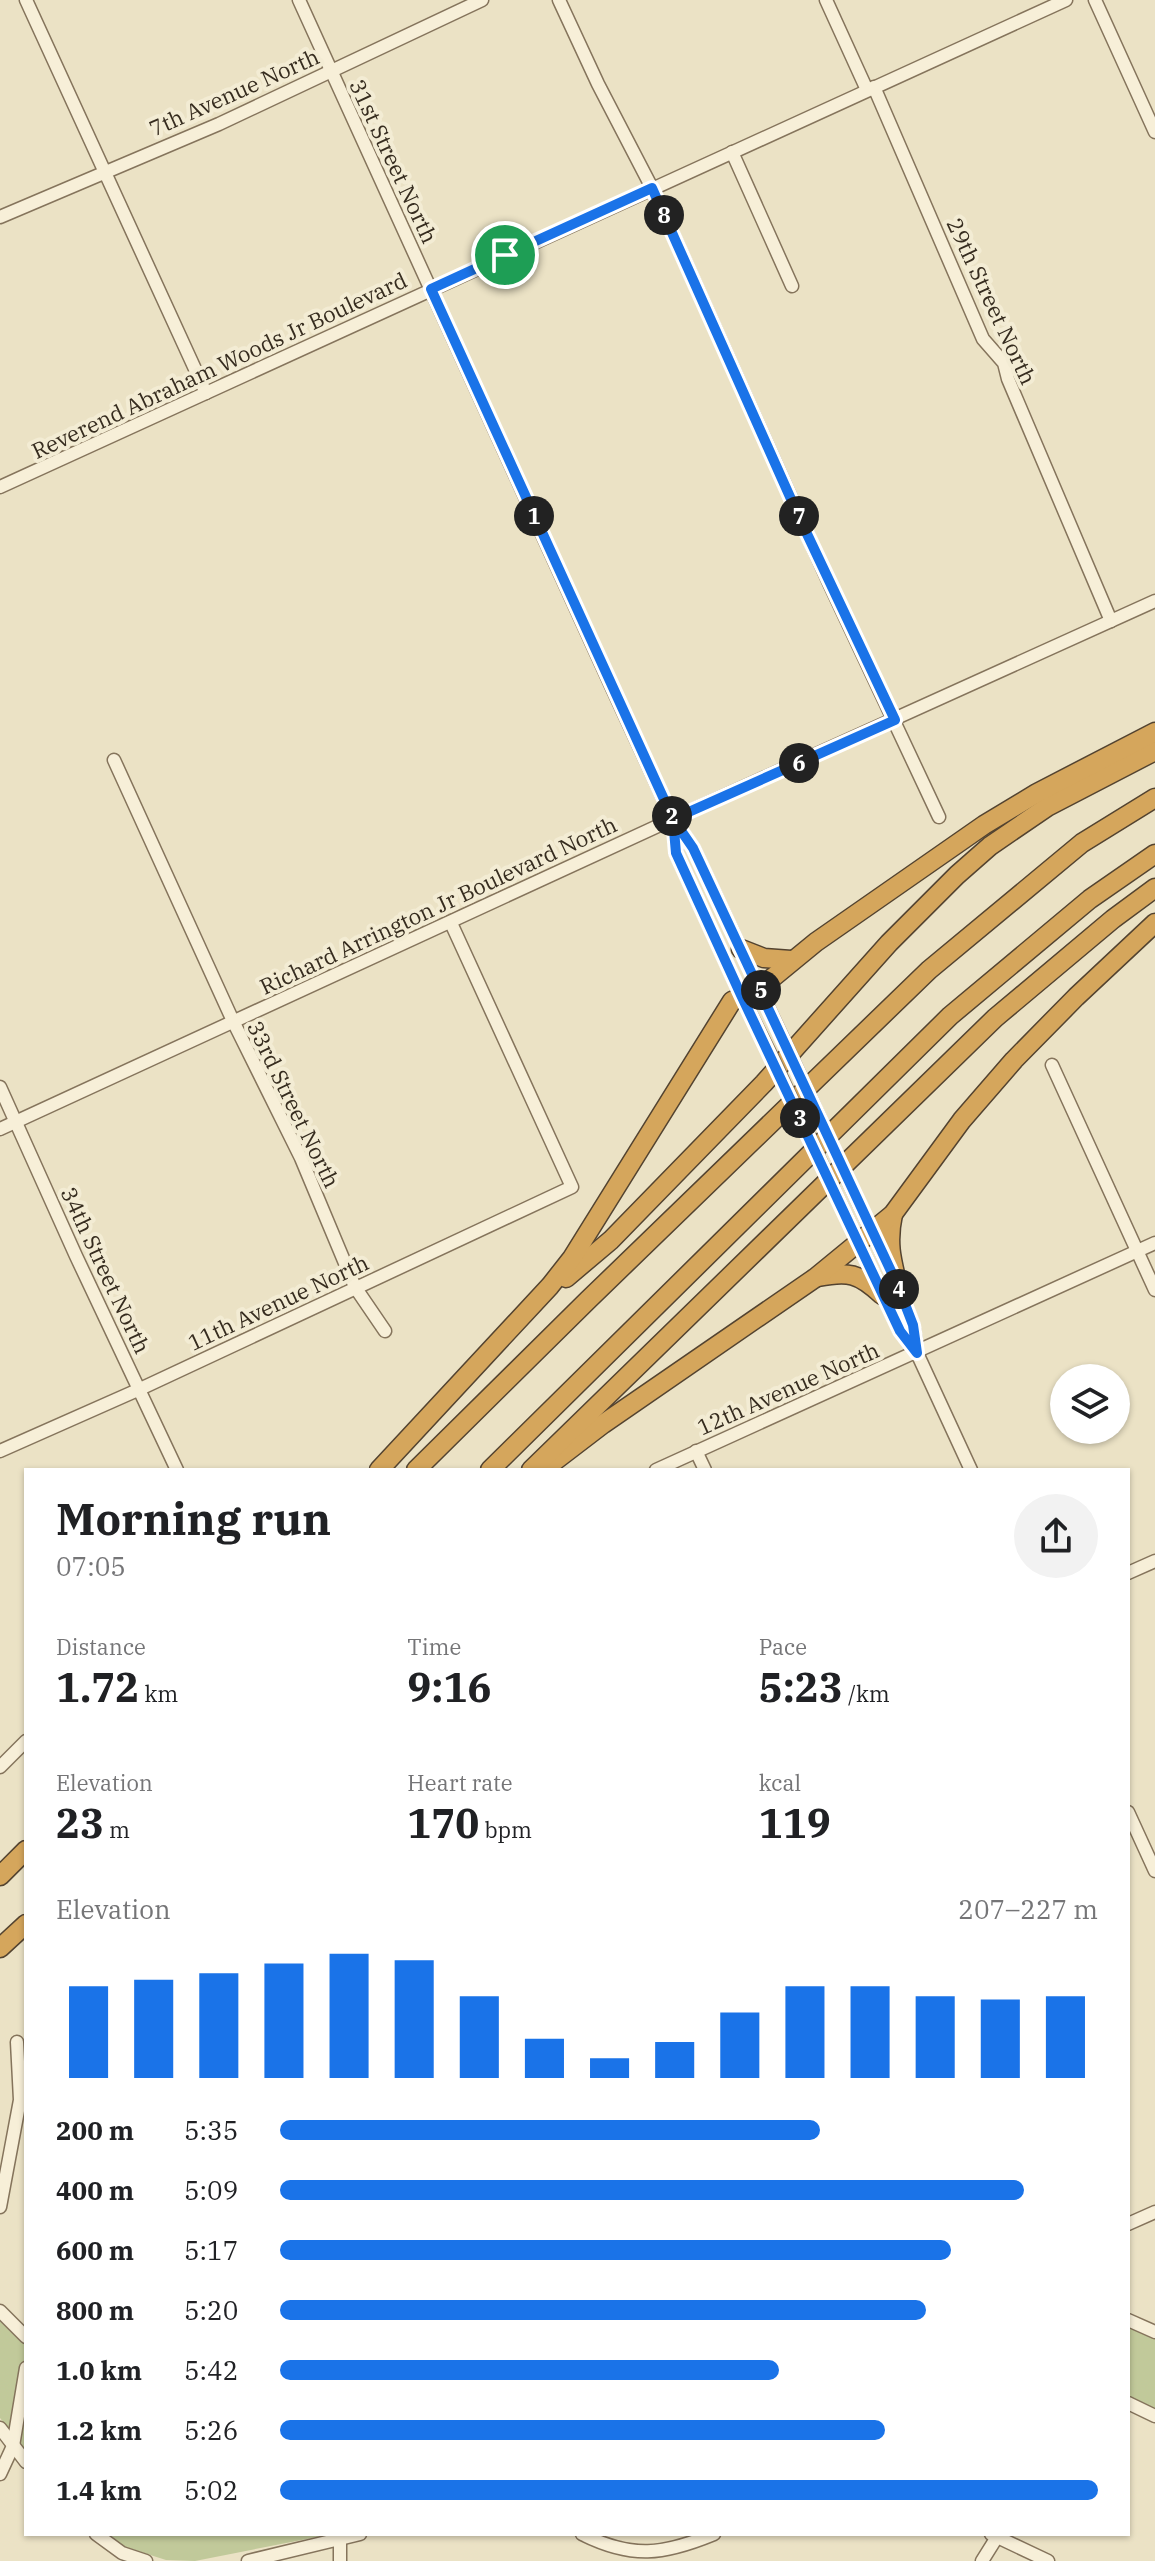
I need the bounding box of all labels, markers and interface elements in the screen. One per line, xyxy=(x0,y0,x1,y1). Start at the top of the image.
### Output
street label: 7th Avenue North xyxy=(144,42,324,142)
street label: 31st Street North xyxy=(343,74,445,248)
pin: 8 xyxy=(644,195,684,235)
text: 8 xyxy=(657,200,671,229)
street label: 29th Street North xyxy=(941,213,1043,389)
pin xyxy=(471,221,539,289)
icon: arrive xyxy=(483,233,527,277)
street label: Reverend Abraham Woods Jr Boulevard xyxy=(27,265,411,465)
pin: 1 xyxy=(514,496,554,536)
pin: 7 xyxy=(779,496,819,536)
text: 1 xyxy=(527,501,541,530)
text: 7 xyxy=(792,501,806,530)
pin: 6 xyxy=(779,743,819,783)
text: 6 xyxy=(792,748,806,777)
pin: 2 xyxy=(652,796,692,836)
text: 2 xyxy=(665,801,679,830)
street label: Richard Arrington Jr Boulevard North xyxy=(255,809,621,1001)
pin: 5 xyxy=(741,970,781,1010)
text: 5 xyxy=(754,975,768,1004)
street label: 33rd Street North xyxy=(241,1016,347,1192)
pin: 3 xyxy=(780,1098,820,1138)
text: 3 xyxy=(793,1103,807,1132)
street label: 34th Street North xyxy=(55,1182,157,1358)
street label: 11th Avenue North xyxy=(183,1247,373,1357)
pin: 4 xyxy=(879,1269,919,1309)
text: 4 xyxy=(892,1274,906,1303)
street label: 12th Avenue North xyxy=(692,1335,884,1441)
map controls xyxy=(1050,1364,1130,1444)
button: layers xyxy=(1050,1364,1130,1444)
text: Morning run xyxy=(56,1490,331,1547)
button: share xyxy=(1014,1494,1098,1578)
text: 07:05 xyxy=(56,1549,126,1583)
text: Distance xyxy=(56,1632,146,1661)
text: Time xyxy=(407,1632,461,1661)
text: Pace xyxy=(759,1632,807,1661)
text: 1.72 xyxy=(56,1661,139,1713)
text: 9:16 xyxy=(407,1661,491,1713)
text: 5:23 xyxy=(759,1661,843,1713)
text: km xyxy=(139,1679,178,1708)
text: /km xyxy=(843,1679,890,1708)
text: Elevation xyxy=(56,1768,153,1797)
text: Heart rate xyxy=(407,1768,513,1797)
text: kcal xyxy=(759,1768,801,1797)
text: 23 xyxy=(56,1797,104,1849)
text: 170 xyxy=(407,1797,479,1849)
text: 119 xyxy=(759,1797,831,1849)
text: m xyxy=(104,1815,130,1844)
text: bpm xyxy=(479,1815,532,1844)
text: Elevation xyxy=(56,1892,171,1926)
text: 207–227 m xyxy=(958,1892,1098,1926)
text: 200 m xyxy=(56,2113,134,2147)
text: 5:35 xyxy=(184,2113,238,2147)
text: 400 m xyxy=(56,2173,134,2207)
text: 5:09 xyxy=(184,2173,238,2207)
text: 600 m xyxy=(56,2233,134,2267)
text: 5:17 xyxy=(184,2233,238,2267)
text: 800 m xyxy=(56,2293,134,2327)
text: 5:20 xyxy=(184,2293,238,2327)
text: 1.0 km xyxy=(56,2353,142,2387)
text: 5:42 xyxy=(184,2353,238,2387)
text: 1.2 km xyxy=(56,2413,142,2447)
text: 5:26 xyxy=(184,2413,238,2447)
text: 1.4 km xyxy=(56,2473,142,2507)
text: 5:02 xyxy=(184,2473,238,2507)

